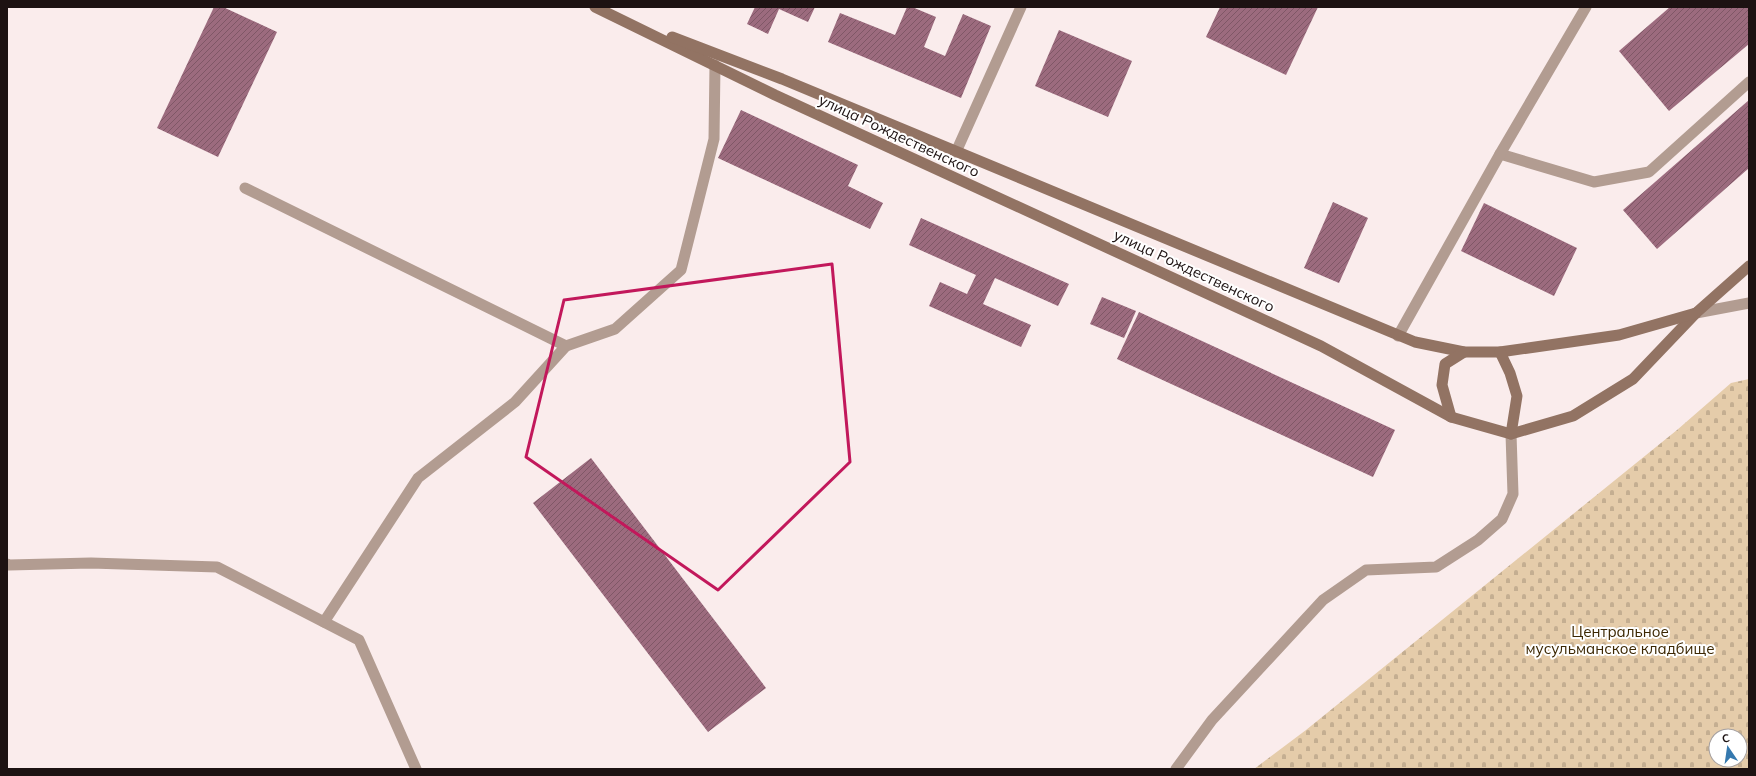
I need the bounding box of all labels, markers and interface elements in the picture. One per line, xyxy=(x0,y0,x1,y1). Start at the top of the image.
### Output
street label: улица Рождественского xyxy=(816,90,983,181)
street label: улица Рождественского xyxy=(1111,225,1278,316)
park label: Центральное мусульманское кладбище xyxy=(1526,622,1714,658)
north arrow xyxy=(1708,728,1748,768)
text: С xyxy=(1720,730,1731,746)

